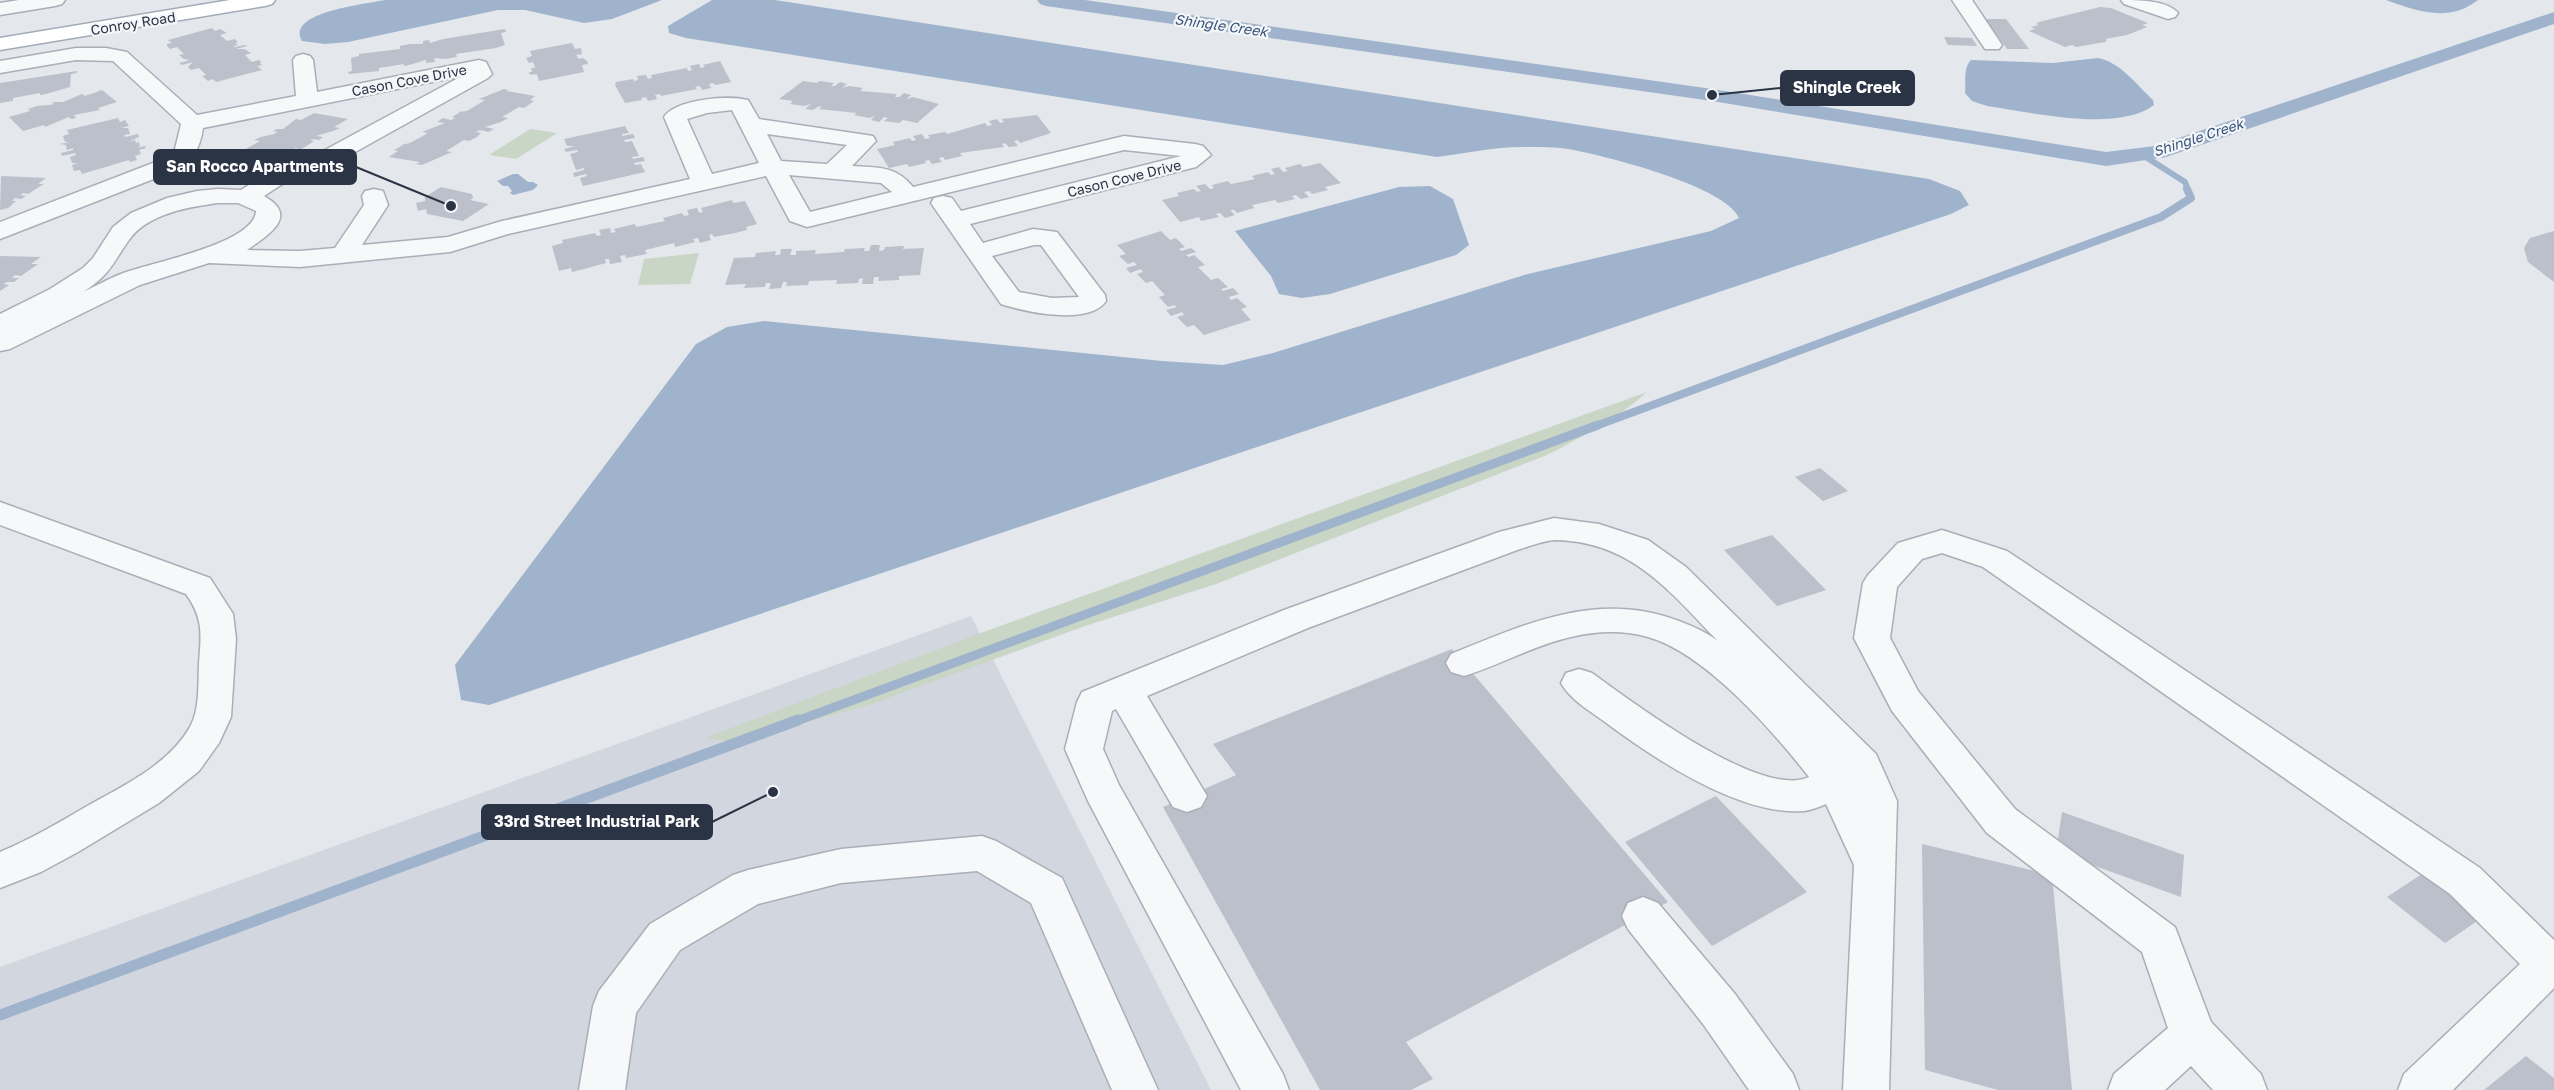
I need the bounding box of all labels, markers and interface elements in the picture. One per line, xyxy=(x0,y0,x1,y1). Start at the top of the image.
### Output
street label: Conroy Road xyxy=(89,8,177,38)
water label: Shingle Creek xyxy=(1174,10,1271,40)
street label: Cason Cove Drive xyxy=(350,61,468,99)
callout: Shingle Creek xyxy=(1781,71,1914,105)
text: Shingle Creek xyxy=(1793,77,1902,97)
water label: Shingle Creek xyxy=(2151,114,2247,160)
callout: San Rocco Apartments xyxy=(154,150,356,184)
text: San Rocco Apartments xyxy=(166,156,344,176)
street label: Cason Cove Drive xyxy=(1065,156,1183,200)
callout: 33rd Street Industrial Park xyxy=(482,805,712,839)
text: 33rd Street Industrial Park xyxy=(494,811,701,831)

